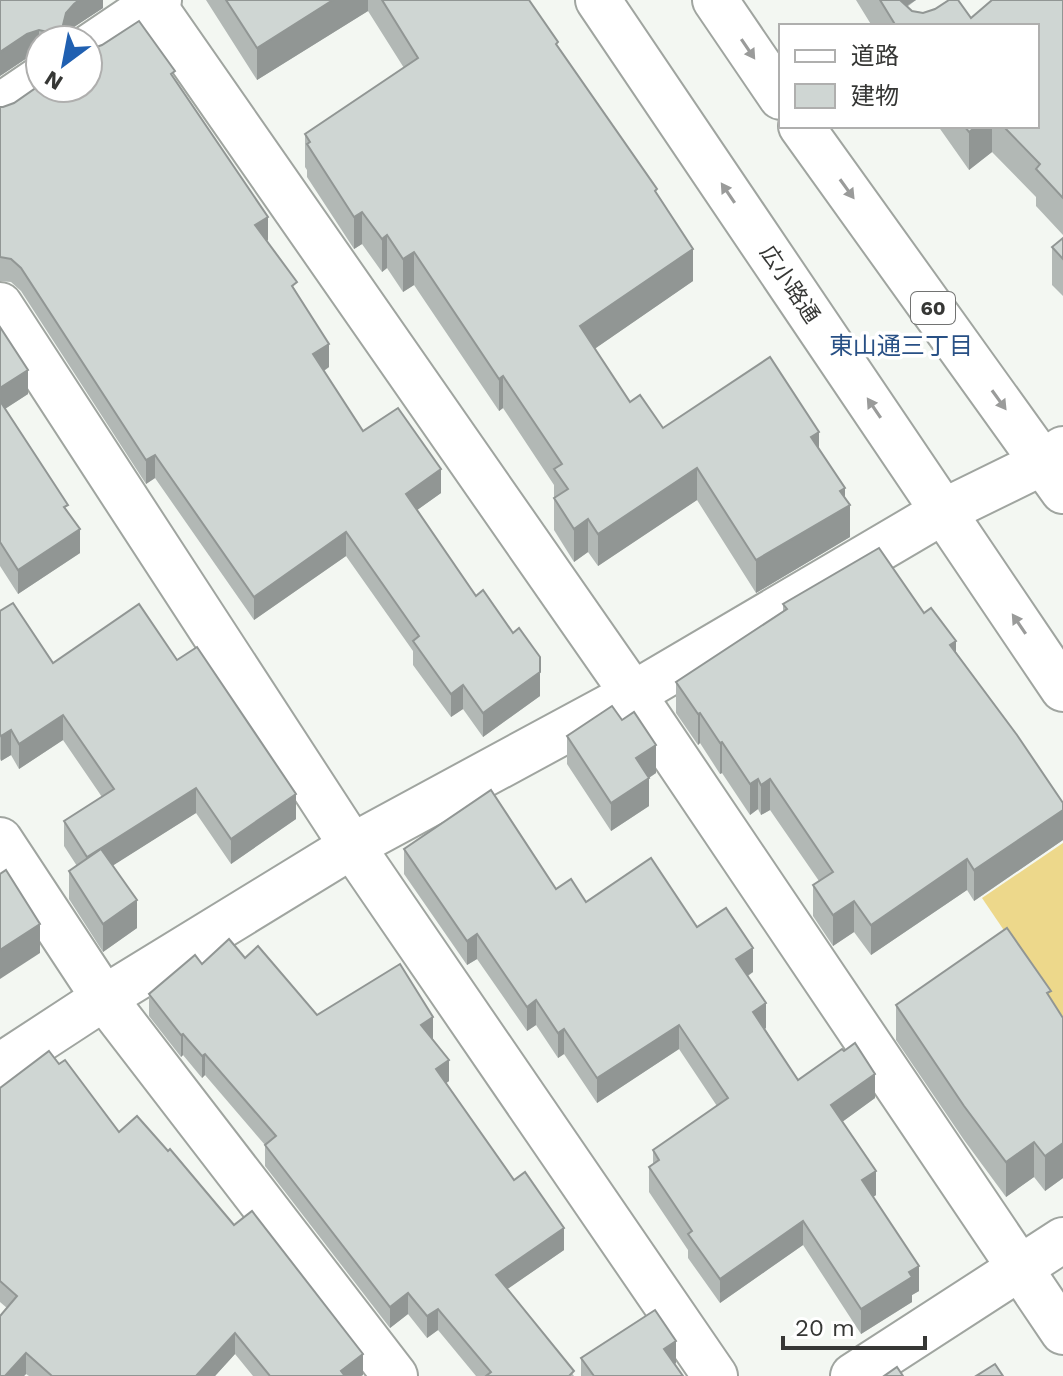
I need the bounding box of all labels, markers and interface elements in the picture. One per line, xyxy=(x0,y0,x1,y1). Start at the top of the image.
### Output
north arrow xyxy=(24,24,104,104)
legend xyxy=(779,24,1039,128)
one-way arrow xyxy=(740,38,755,59)
text: 道路 xyxy=(851,42,899,70)
text: N xyxy=(40,66,67,95)
text: 建物 xyxy=(851,82,899,110)
one-way arrow xyxy=(839,179,854,200)
one-way arrow xyxy=(722,182,736,204)
street label: 広小路通 xyxy=(755,241,825,327)
road number: 60 xyxy=(911,292,955,324)
district label: 東山通三丁目 xyxy=(829,332,973,360)
one-way arrow xyxy=(991,390,1006,411)
one-way arrow xyxy=(867,398,882,419)
one-way arrow xyxy=(1013,613,1027,635)
scale bar xyxy=(783,1300,925,1350)
text: 20 m xyxy=(795,1314,855,1342)

